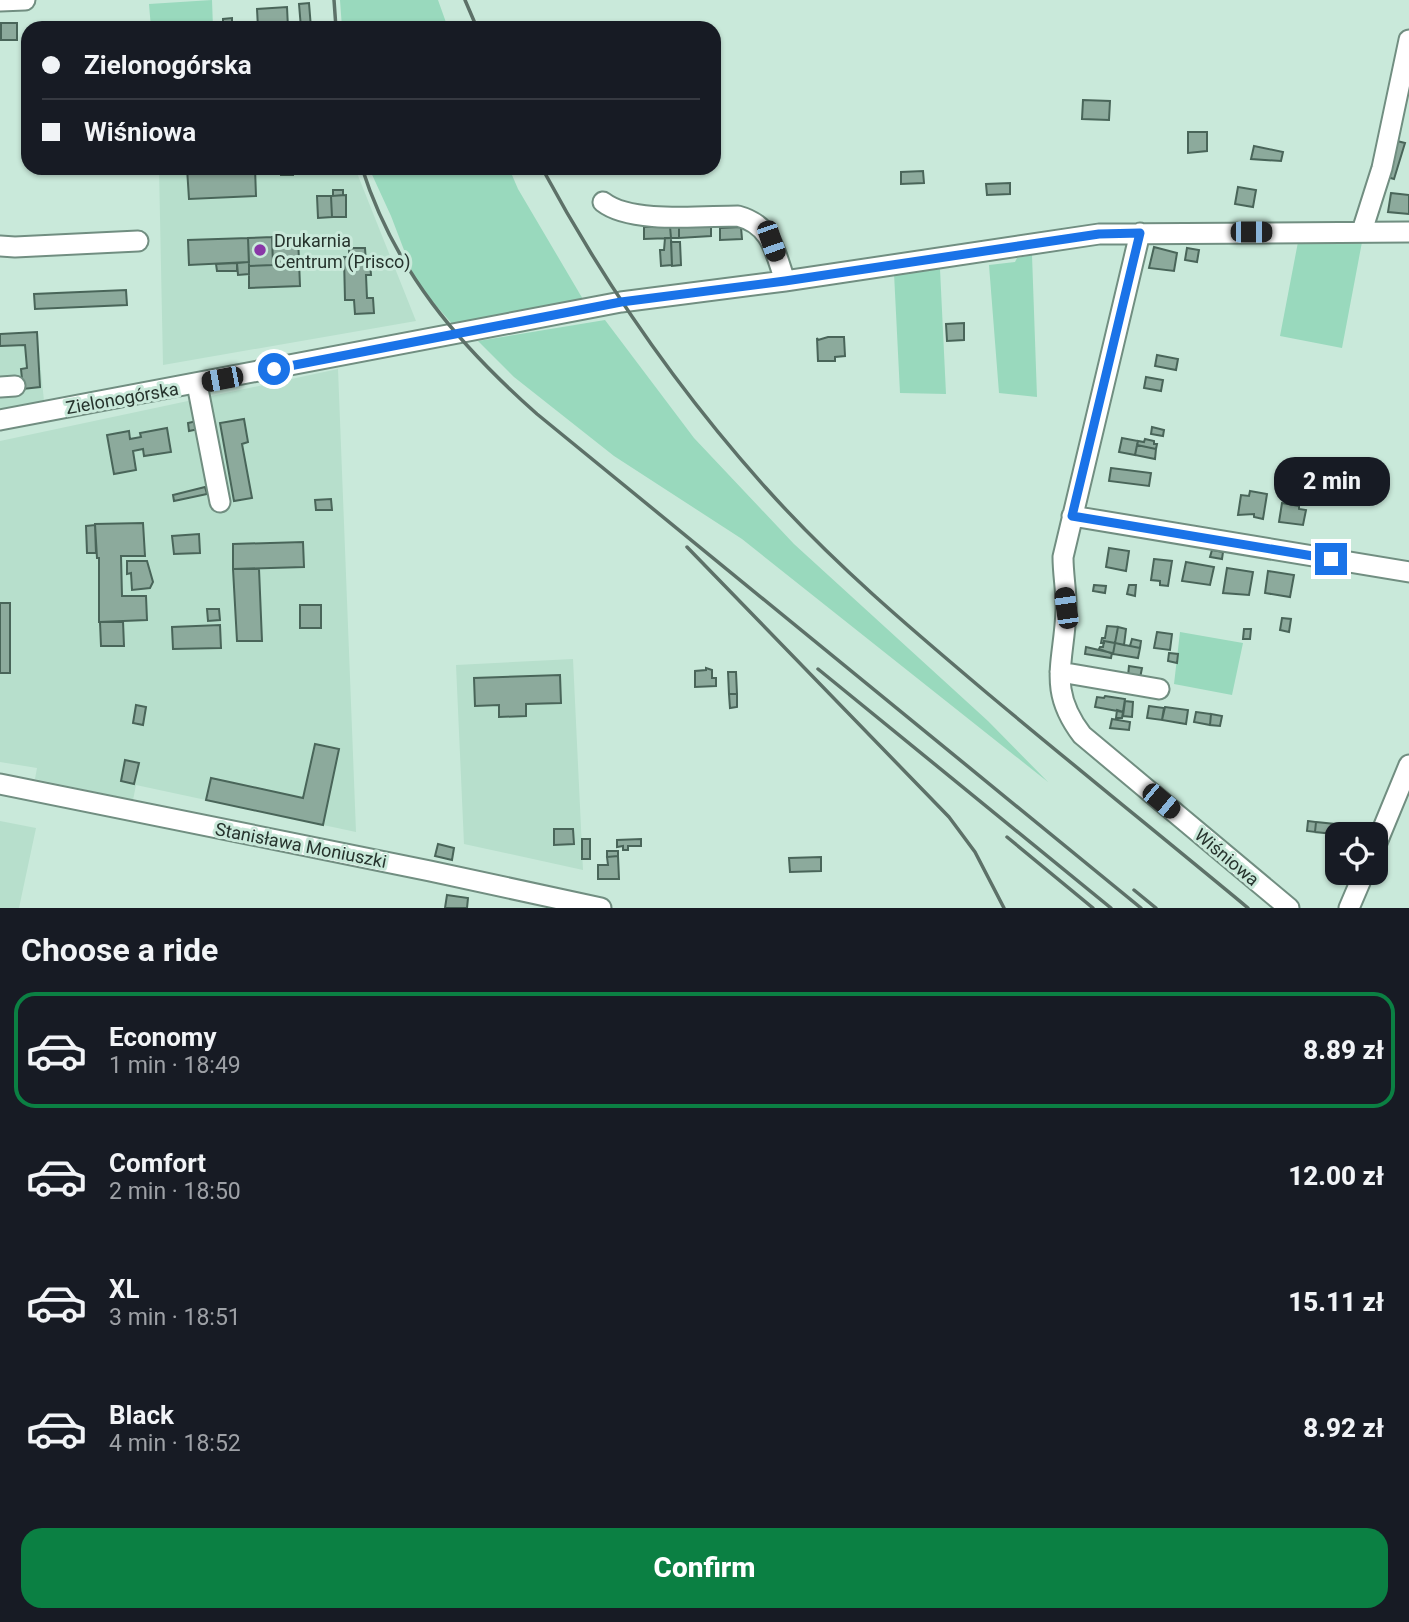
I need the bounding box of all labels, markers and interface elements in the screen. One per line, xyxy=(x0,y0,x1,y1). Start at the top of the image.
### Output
text: Zielonogórska xyxy=(84,50,252,80)
text: Wiśniowa xyxy=(84,117,196,147)
car xyxy=(755,218,788,264)
car xyxy=(1231,222,1273,243)
place label: Drukarnia Centrum (Prisco) xyxy=(274,230,411,273)
marker: Drukarnia Centrum (Prisco) xyxy=(252,242,268,258)
route start xyxy=(258,353,290,385)
car xyxy=(200,365,245,393)
street label: Zielonogórska xyxy=(64,378,180,418)
callout: 2 min xyxy=(1273,458,1389,506)
text: 2 min xyxy=(1303,468,1361,495)
route end xyxy=(1315,543,1347,575)
car xyxy=(1053,586,1080,630)
car xyxy=(1139,779,1184,823)
street label: Stanisława Moniuszki xyxy=(213,818,389,872)
map controls xyxy=(1325,822,1388,885)
button: locate xyxy=(1325,822,1388,885)
street label: Wiśniowa xyxy=(1191,824,1263,890)
text: Choose a ride xyxy=(21,931,218,969)
icon: car xyxy=(25,1019,88,1082)
text: Economy xyxy=(109,1022,216,1052)
text: 8.89 zł xyxy=(1303,1035,1384,1065)
text: 1 min · 18:49 xyxy=(109,1052,241,1079)
icon: car xyxy=(25,1145,88,1208)
text: Comfort xyxy=(109,1148,206,1178)
text: 12.00 zł xyxy=(1288,1161,1384,1191)
text: 2 min · 18:50 xyxy=(109,1178,241,1205)
icon: car xyxy=(25,1271,88,1334)
text: XL xyxy=(109,1274,140,1304)
text: 15.11 zł xyxy=(1288,1287,1384,1317)
text: 3 min · 18:51 xyxy=(109,1304,241,1331)
icon: car xyxy=(25,1397,88,1460)
text: Black xyxy=(109,1400,174,1430)
text: 8.92 zł xyxy=(1303,1413,1384,1443)
text: 4 min · 18:52 xyxy=(109,1430,241,1457)
button: Confirm xyxy=(21,1528,1388,1608)

